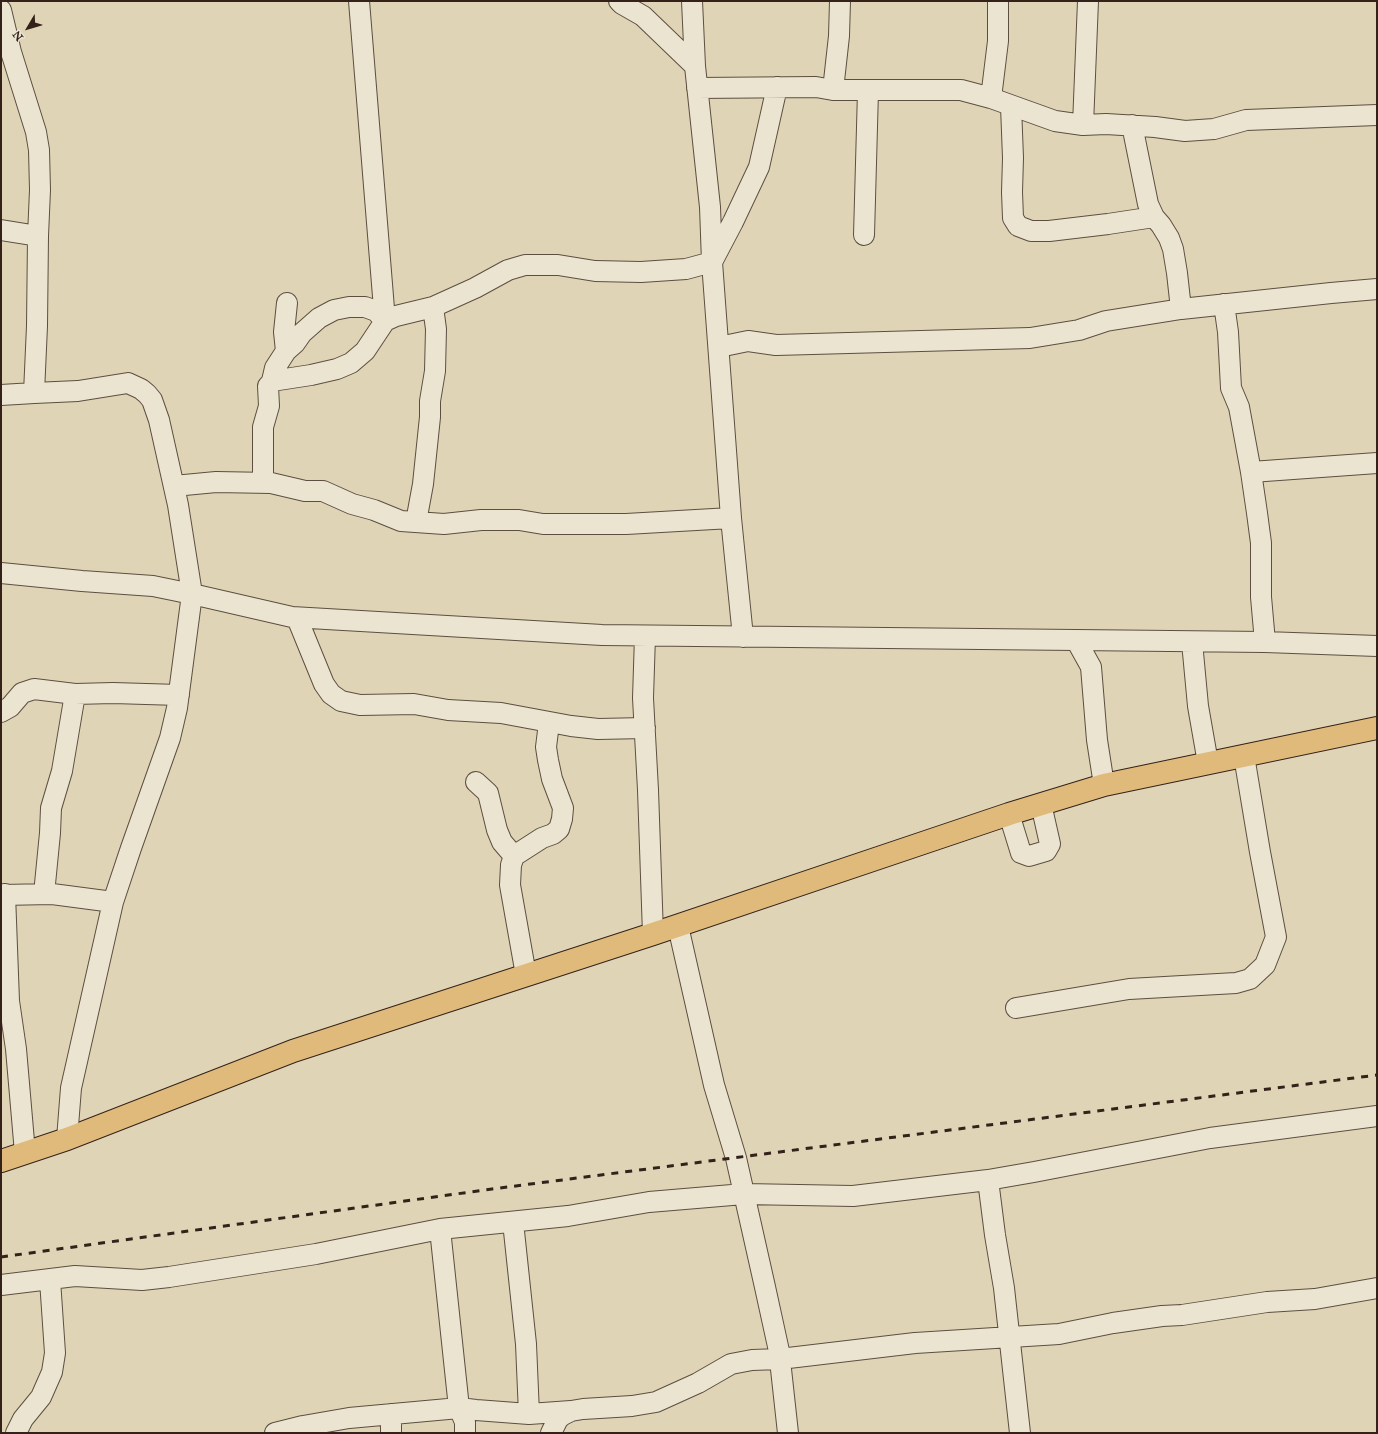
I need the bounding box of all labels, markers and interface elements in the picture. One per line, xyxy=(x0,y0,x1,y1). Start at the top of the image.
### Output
north arrow xyxy=(8,8,48,48)
text: N xyxy=(10,28,26,43)

